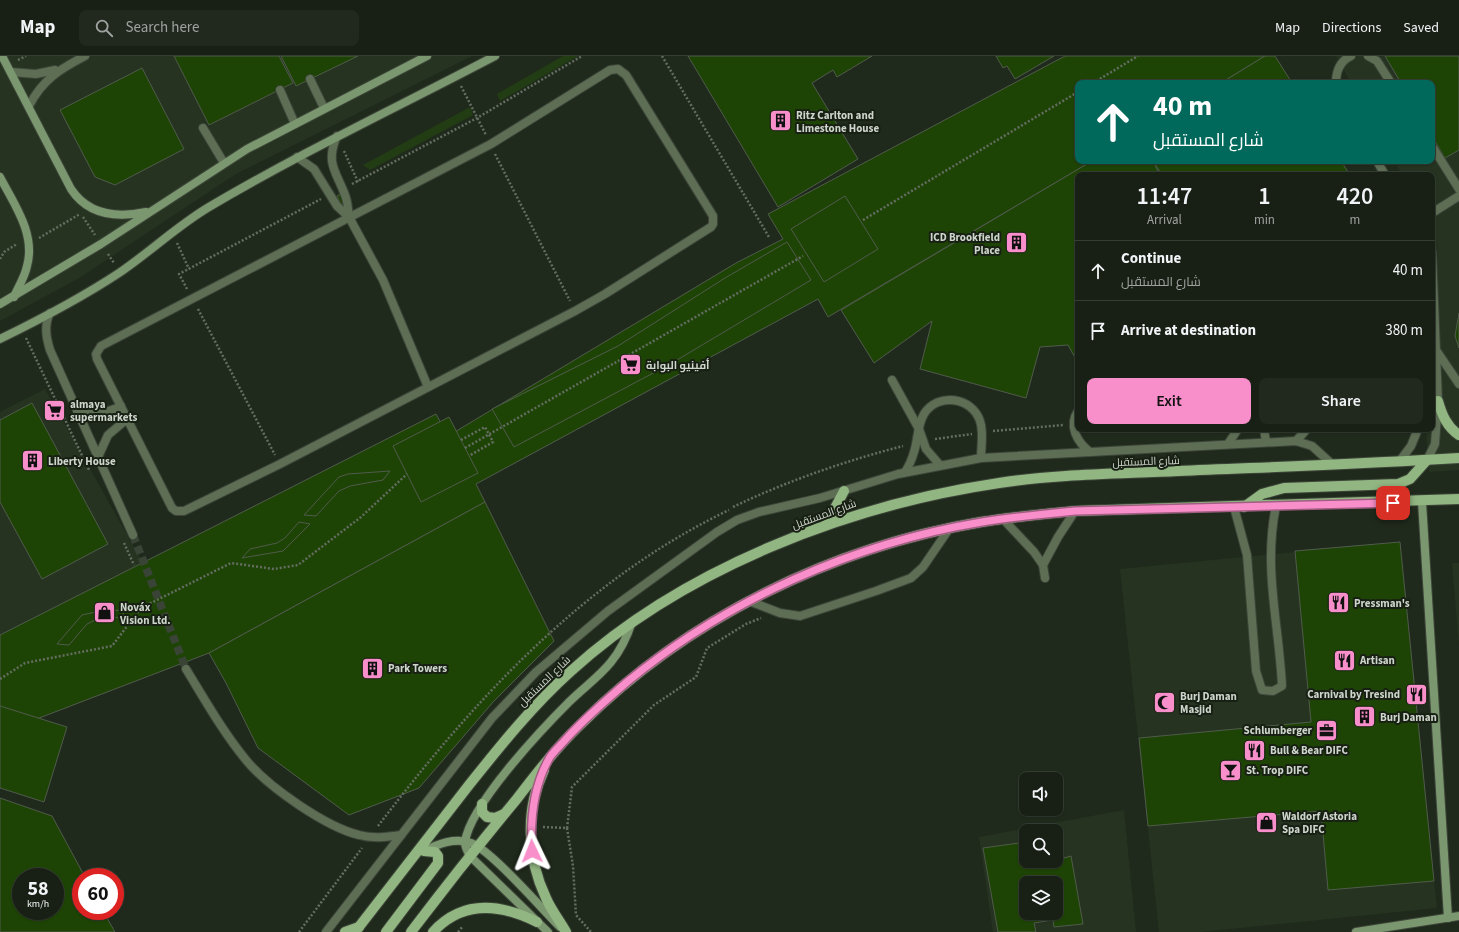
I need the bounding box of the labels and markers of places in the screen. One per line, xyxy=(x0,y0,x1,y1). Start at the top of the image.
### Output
building icon: Ritz Carlton and Limestone House xyxy=(768,108,794,134)
place label: Ritz Carlton and Limestone House xyxy=(796,108,879,136)
place label: ICD Brookfield Place xyxy=(930,230,1000,258)
building icon: ICD Brookfield Place xyxy=(1003,230,1029,256)
supermarket icon: أفينيو البوابة xyxy=(617,352,643,378)
place label: أفينيو البوابة xyxy=(646,358,710,373)
supermarket icon: almaya supermarkets xyxy=(42,397,68,423)
place label: almaya supermarkets xyxy=(70,397,138,425)
building icon: Liberty House xyxy=(19,448,45,474)
place label: Liberty House xyxy=(48,454,116,469)
pin xyxy=(1376,486,1410,520)
restaurant icon: Pressman's xyxy=(1325,590,1351,616)
place label: Pressman's xyxy=(1354,596,1410,611)
shop icon: Nováx Vision Ltd. xyxy=(92,600,118,626)
place label: Nováx Vision Ltd. xyxy=(119,600,171,628)
restaurant icon: Artisan xyxy=(1331,647,1357,673)
place label: Artisan xyxy=(1359,653,1395,668)
building icon: Park Towers xyxy=(359,655,385,681)
place label: Park Towers xyxy=(388,661,447,676)
restaurant icon: Carnival by Tresind xyxy=(1403,681,1429,707)
place label: Carnival by Tresind xyxy=(1307,687,1400,702)
mosque icon: Burj Daman Masjid xyxy=(1152,689,1178,715)
place label: Burj Daman Masjid xyxy=(1180,689,1237,717)
building icon: Burj Daman xyxy=(1351,704,1377,730)
place label: Burj Daman xyxy=(1380,710,1437,725)
office icon: Schlumberger xyxy=(1314,717,1340,743)
place label: Schlumberger xyxy=(1244,723,1313,738)
restaurant icon: Bull & Bear DIFC xyxy=(1241,737,1267,763)
place label: Bull & Bear DIFC xyxy=(1270,743,1348,758)
bar icon: St. Trop DIFC xyxy=(1217,757,1243,783)
place label: St. Trop DIFC xyxy=(1246,763,1309,778)
shop icon: Waldorf Astoria Spa DIFC xyxy=(1253,809,1279,835)
place label: Waldorf Astoria Spa DIFC xyxy=(1282,809,1357,837)

